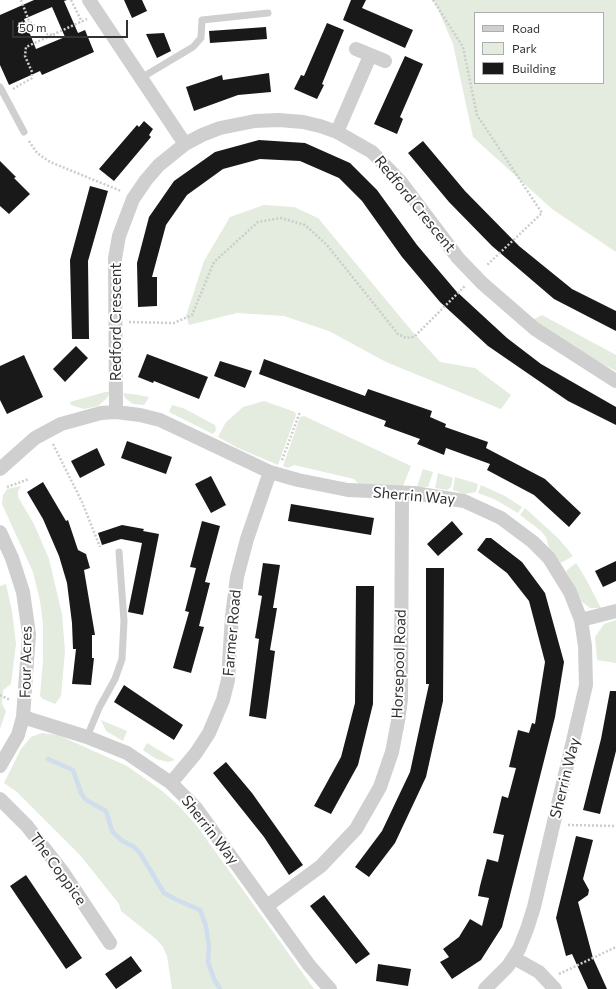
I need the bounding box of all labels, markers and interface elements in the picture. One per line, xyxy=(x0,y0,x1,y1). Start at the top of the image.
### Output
scale bar xyxy=(14,12,130,38)
legend xyxy=(474,12,604,84)
text: 50 m xyxy=(19,20,47,34)
text: Road xyxy=(512,21,540,35)
text: Park xyxy=(512,41,537,55)
text: Building xyxy=(512,61,556,75)
street label: Redford Crescent xyxy=(371,152,459,256)
street label: Redford Crescent xyxy=(107,263,125,381)
street label: Sherrin Way xyxy=(372,483,456,509)
street label: Farmer Road xyxy=(219,589,245,677)
street label: Horsepool Road xyxy=(388,609,410,719)
street label: Four Acres xyxy=(16,626,36,698)
street label: Sherrin Way xyxy=(546,736,584,820)
street label: Sherrin Way xyxy=(177,792,243,868)
street label: The Coppice xyxy=(26,829,90,909)

